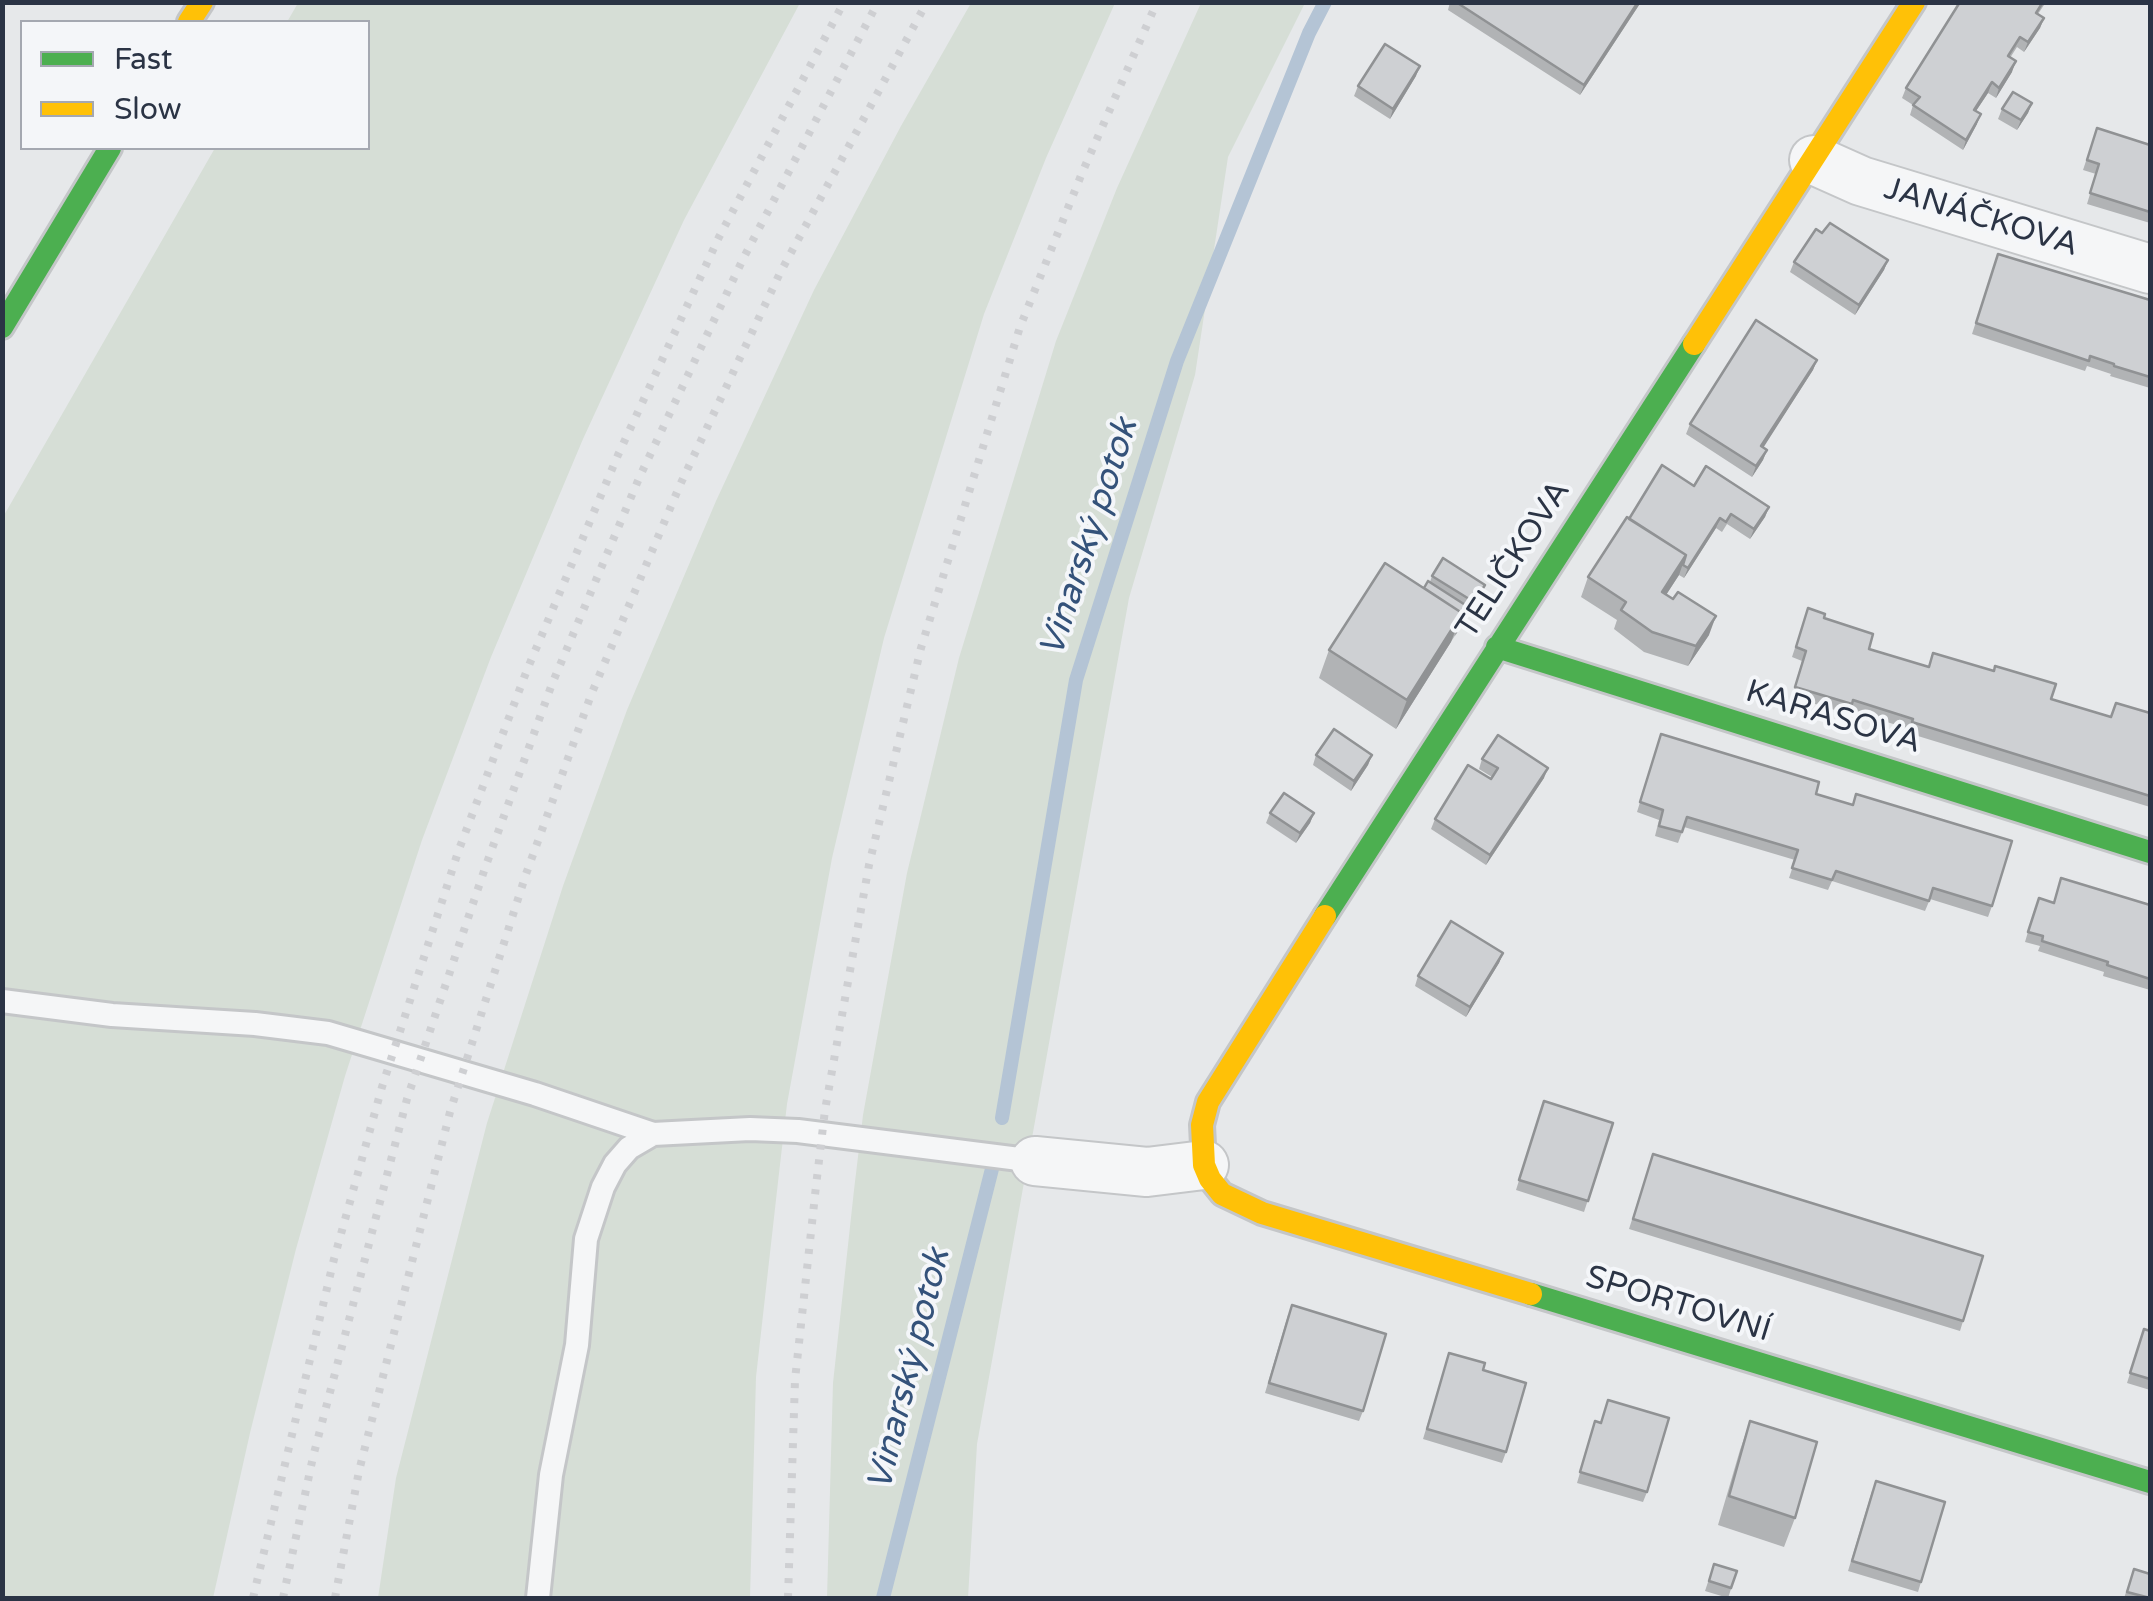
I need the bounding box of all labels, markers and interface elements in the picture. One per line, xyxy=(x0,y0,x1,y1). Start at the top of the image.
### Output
legend xyxy=(20,20,370,150)
text: Fast xyxy=(114,41,173,78)
text: Slow xyxy=(114,91,182,128)
street label: JANÁČKOVA xyxy=(1879,170,2083,266)
water label: Vinarský potok xyxy=(1032,414,1148,662)
street label: TELIČKOVA xyxy=(1449,474,1579,646)
street label: KARASOVA xyxy=(1741,673,1925,763)
water label: Vinarský potok xyxy=(860,1245,960,1495)
street label: SPORTOVNÍ xyxy=(1581,1259,1775,1351)

